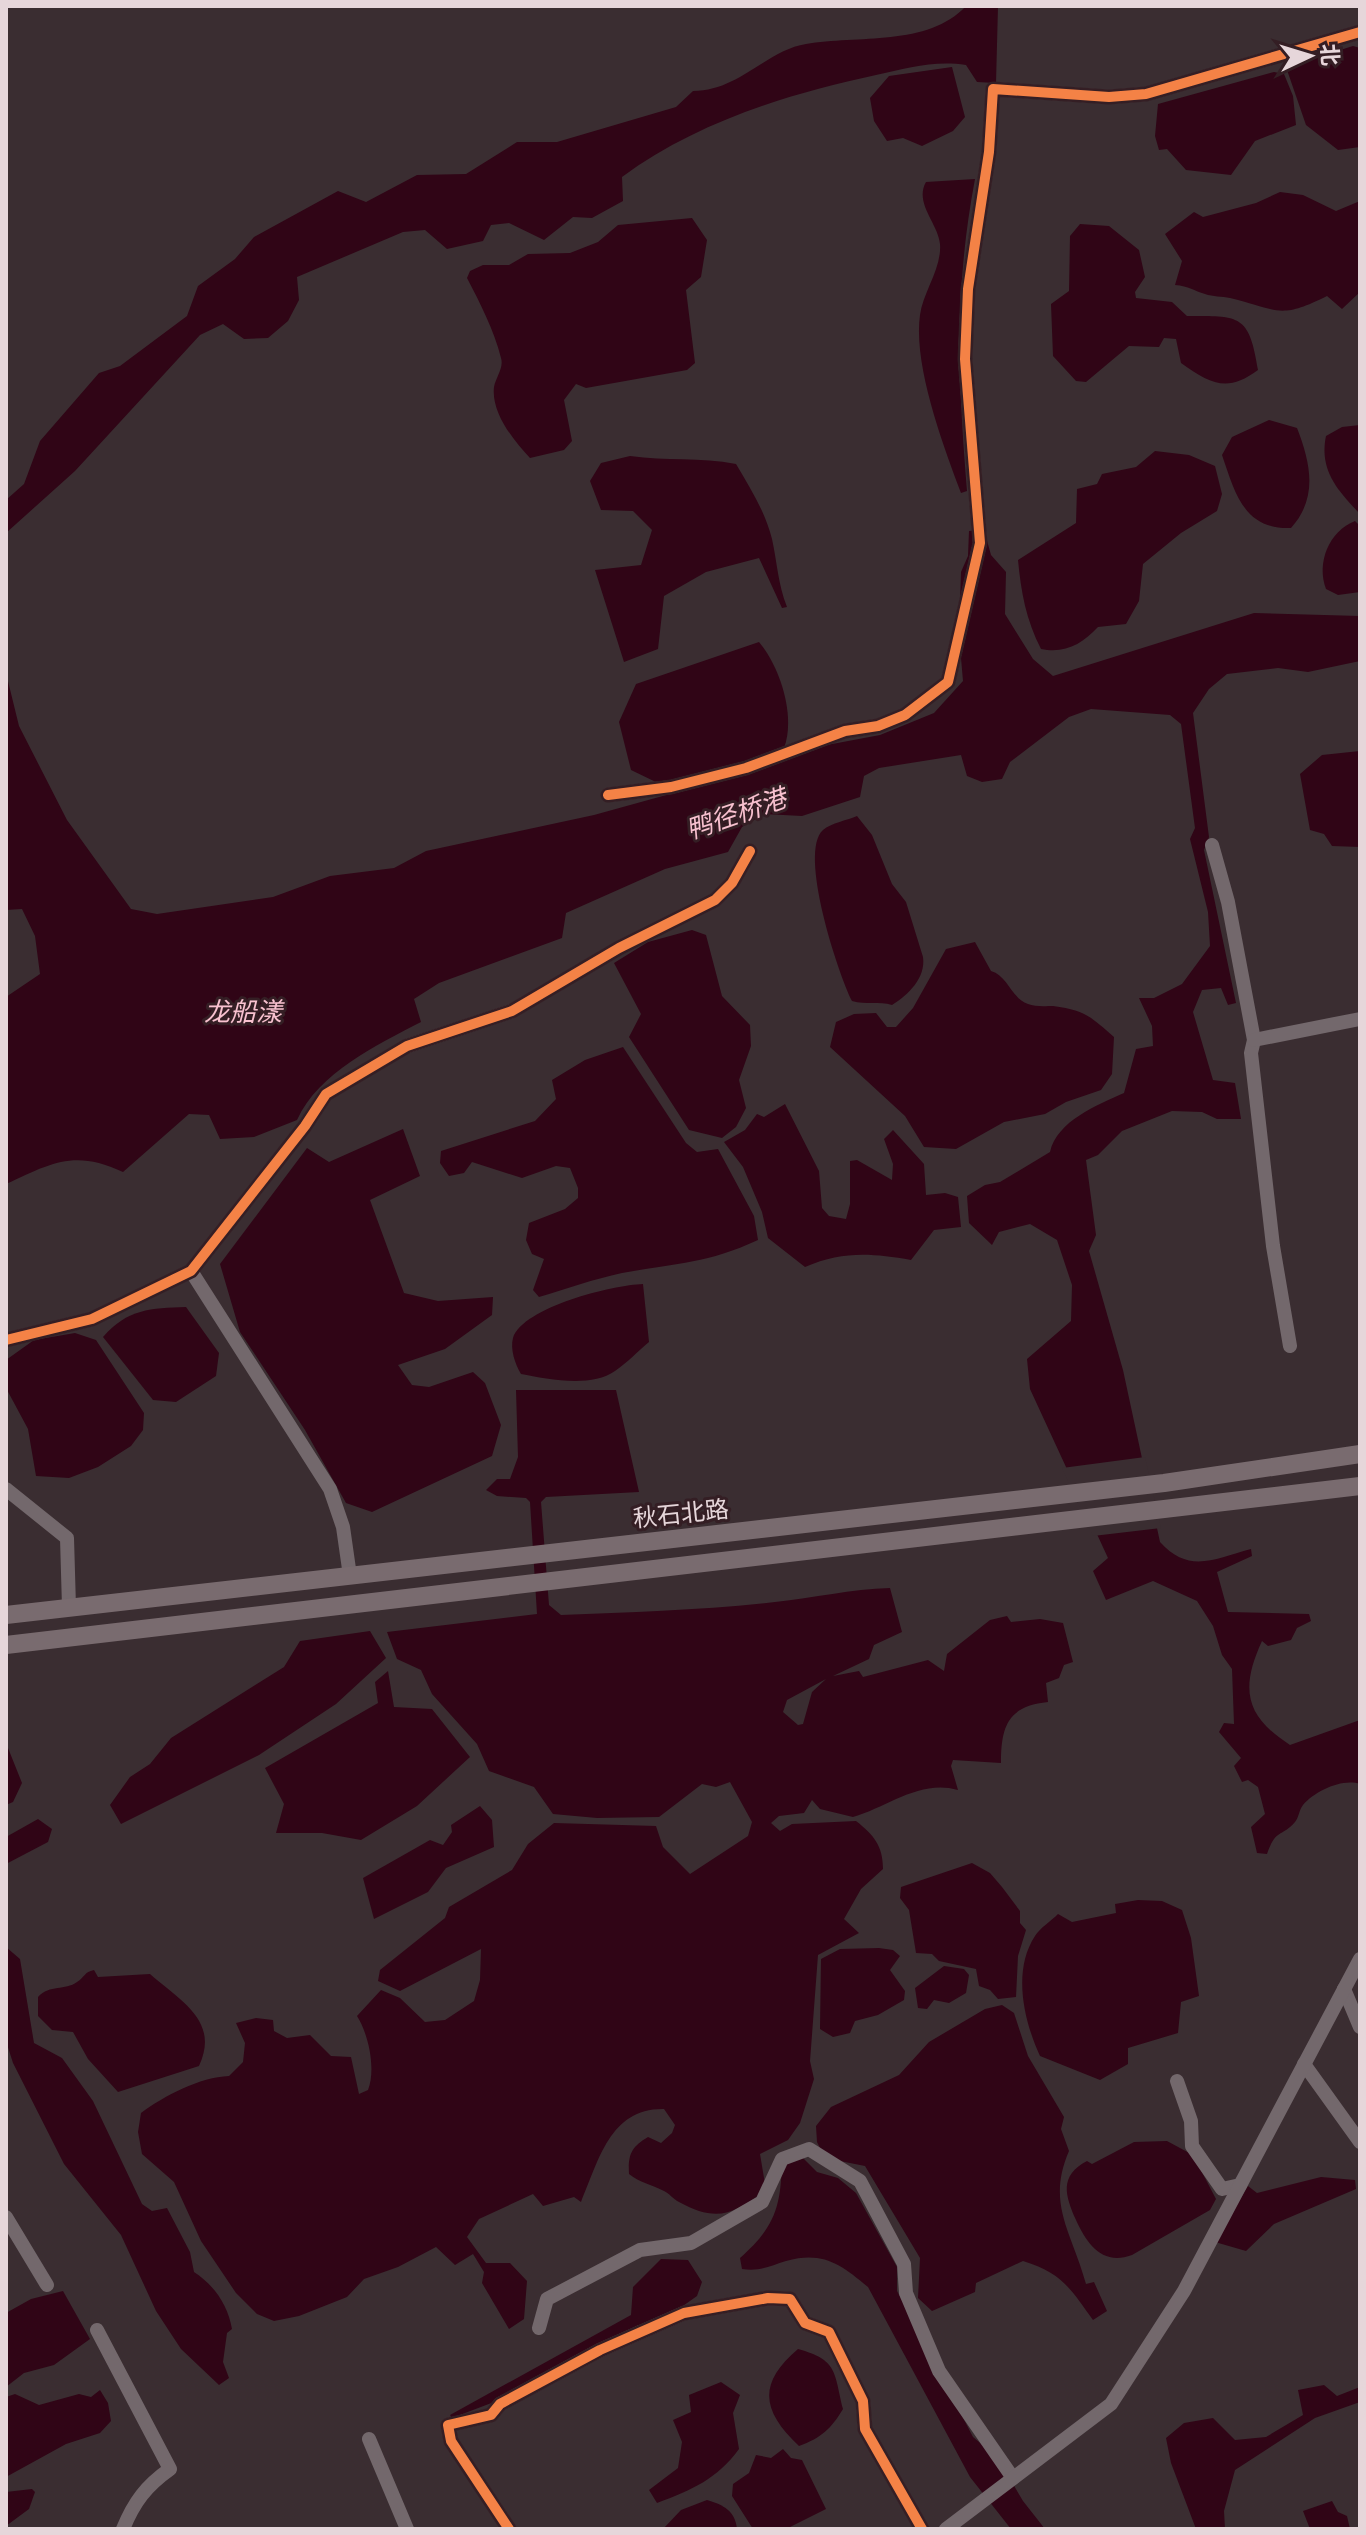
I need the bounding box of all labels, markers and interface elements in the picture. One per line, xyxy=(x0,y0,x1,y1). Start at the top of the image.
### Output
north arrow xyxy=(1270,16,1350,96)
text: 北 xyxy=(1315,43,1345,67)
water label: 鸭径桥港 xyxy=(681,780,794,846)
water label: 龙船漾 xyxy=(204,995,285,1028)
street label: 秋石北路 xyxy=(632,1493,730,1534)

